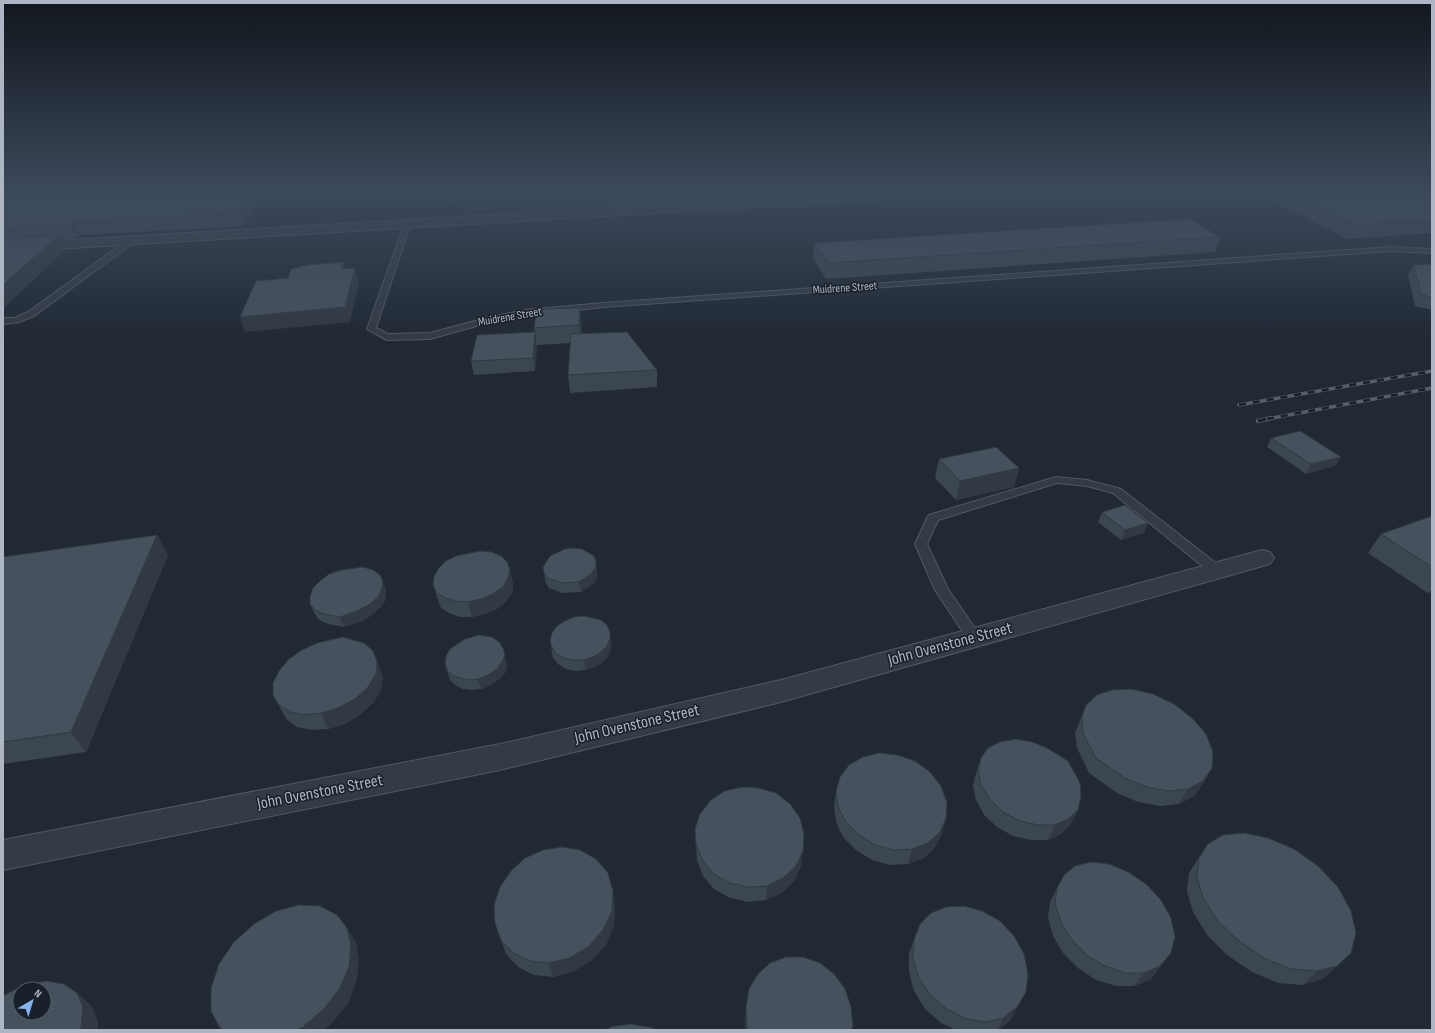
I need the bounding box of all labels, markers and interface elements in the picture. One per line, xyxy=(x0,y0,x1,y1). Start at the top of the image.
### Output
street label: Muidrene Street xyxy=(812,278,878,298)
street label: Muidrene Street xyxy=(477,304,543,330)
street label: John Ovenstone Street xyxy=(885,618,1014,670)
street label: John Ovenstone Street xyxy=(572,700,701,748)
street label: John Ovenstone Street xyxy=(254,770,385,814)
north arrow xyxy=(12,981,52,1021)
text: N xyxy=(32,987,44,1001)

